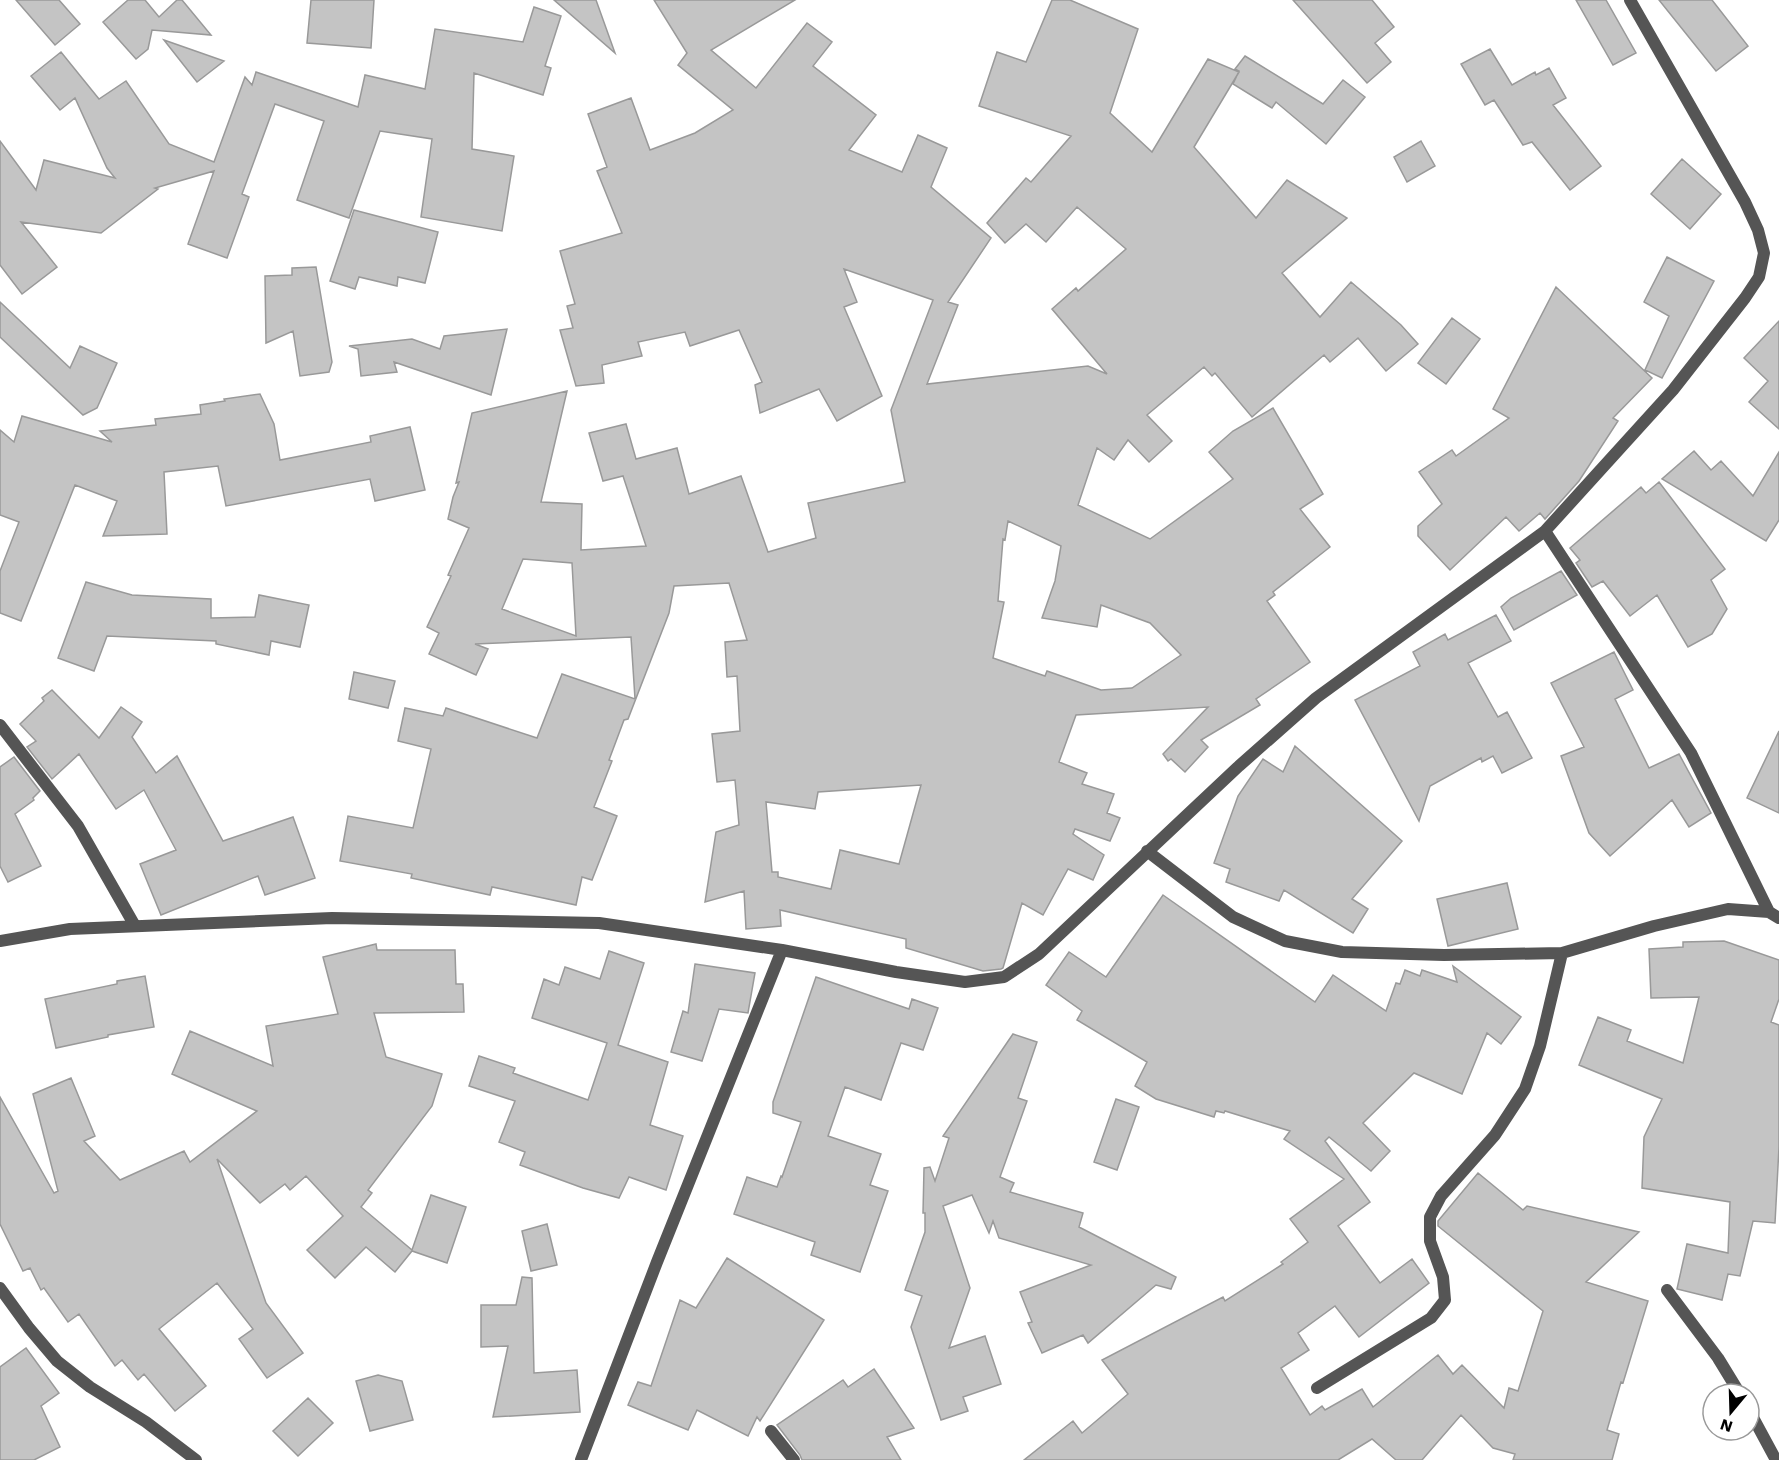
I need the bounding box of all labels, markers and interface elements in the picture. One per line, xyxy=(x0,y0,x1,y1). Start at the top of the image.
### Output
north arrow xyxy=(1701,1382,1761,1442)
text: N xyxy=(1718,1415,1735,1437)

